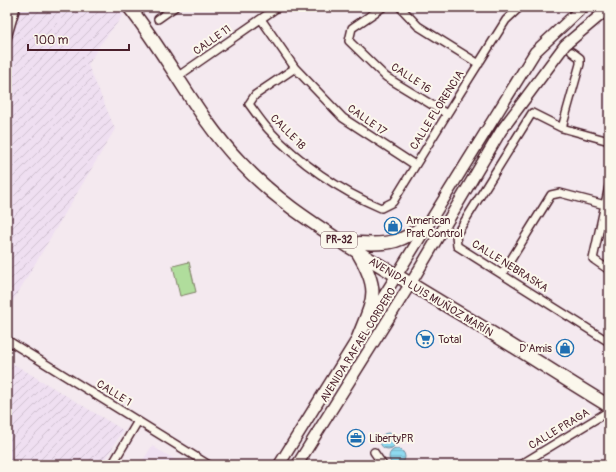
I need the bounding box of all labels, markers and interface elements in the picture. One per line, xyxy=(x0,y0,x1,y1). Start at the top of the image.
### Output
street label: CALLE 11 xyxy=(191,22,233,58)
scale bar xyxy=(28,26,129,52)
text: 100 m xyxy=(34,33,69,48)
street label: CALLE 16 xyxy=(389,60,433,96)
street label: CALLE FLORENCIA xyxy=(407,68,467,152)
street label: CALLE 17 xyxy=(345,102,389,138)
street label: CALLE 18 xyxy=(268,112,309,153)
place label: American Prat Control xyxy=(406,214,463,240)
shop icon: American Prat Control xyxy=(383,216,403,236)
road number: PR-32 xyxy=(321,232,357,248)
street label: CALLE NEBRASKA xyxy=(469,237,551,295)
street label: AVENIDA LUIS MUÑOZ MARÍN xyxy=(366,255,496,339)
street label: AVENIDA RAFAEL CORDERO xyxy=(317,285,399,405)
supermarket icon: Total xyxy=(415,329,435,349)
place label: Total xyxy=(438,333,462,346)
shop icon: D'Amis xyxy=(555,338,575,358)
place label: D'Amis xyxy=(519,342,552,355)
street label: CALLE 1 xyxy=(94,377,134,409)
street label: CALLE PRAGA xyxy=(526,406,592,452)
office icon: LibertyPR xyxy=(346,428,366,448)
place label: LibertyPR xyxy=(369,432,413,445)

